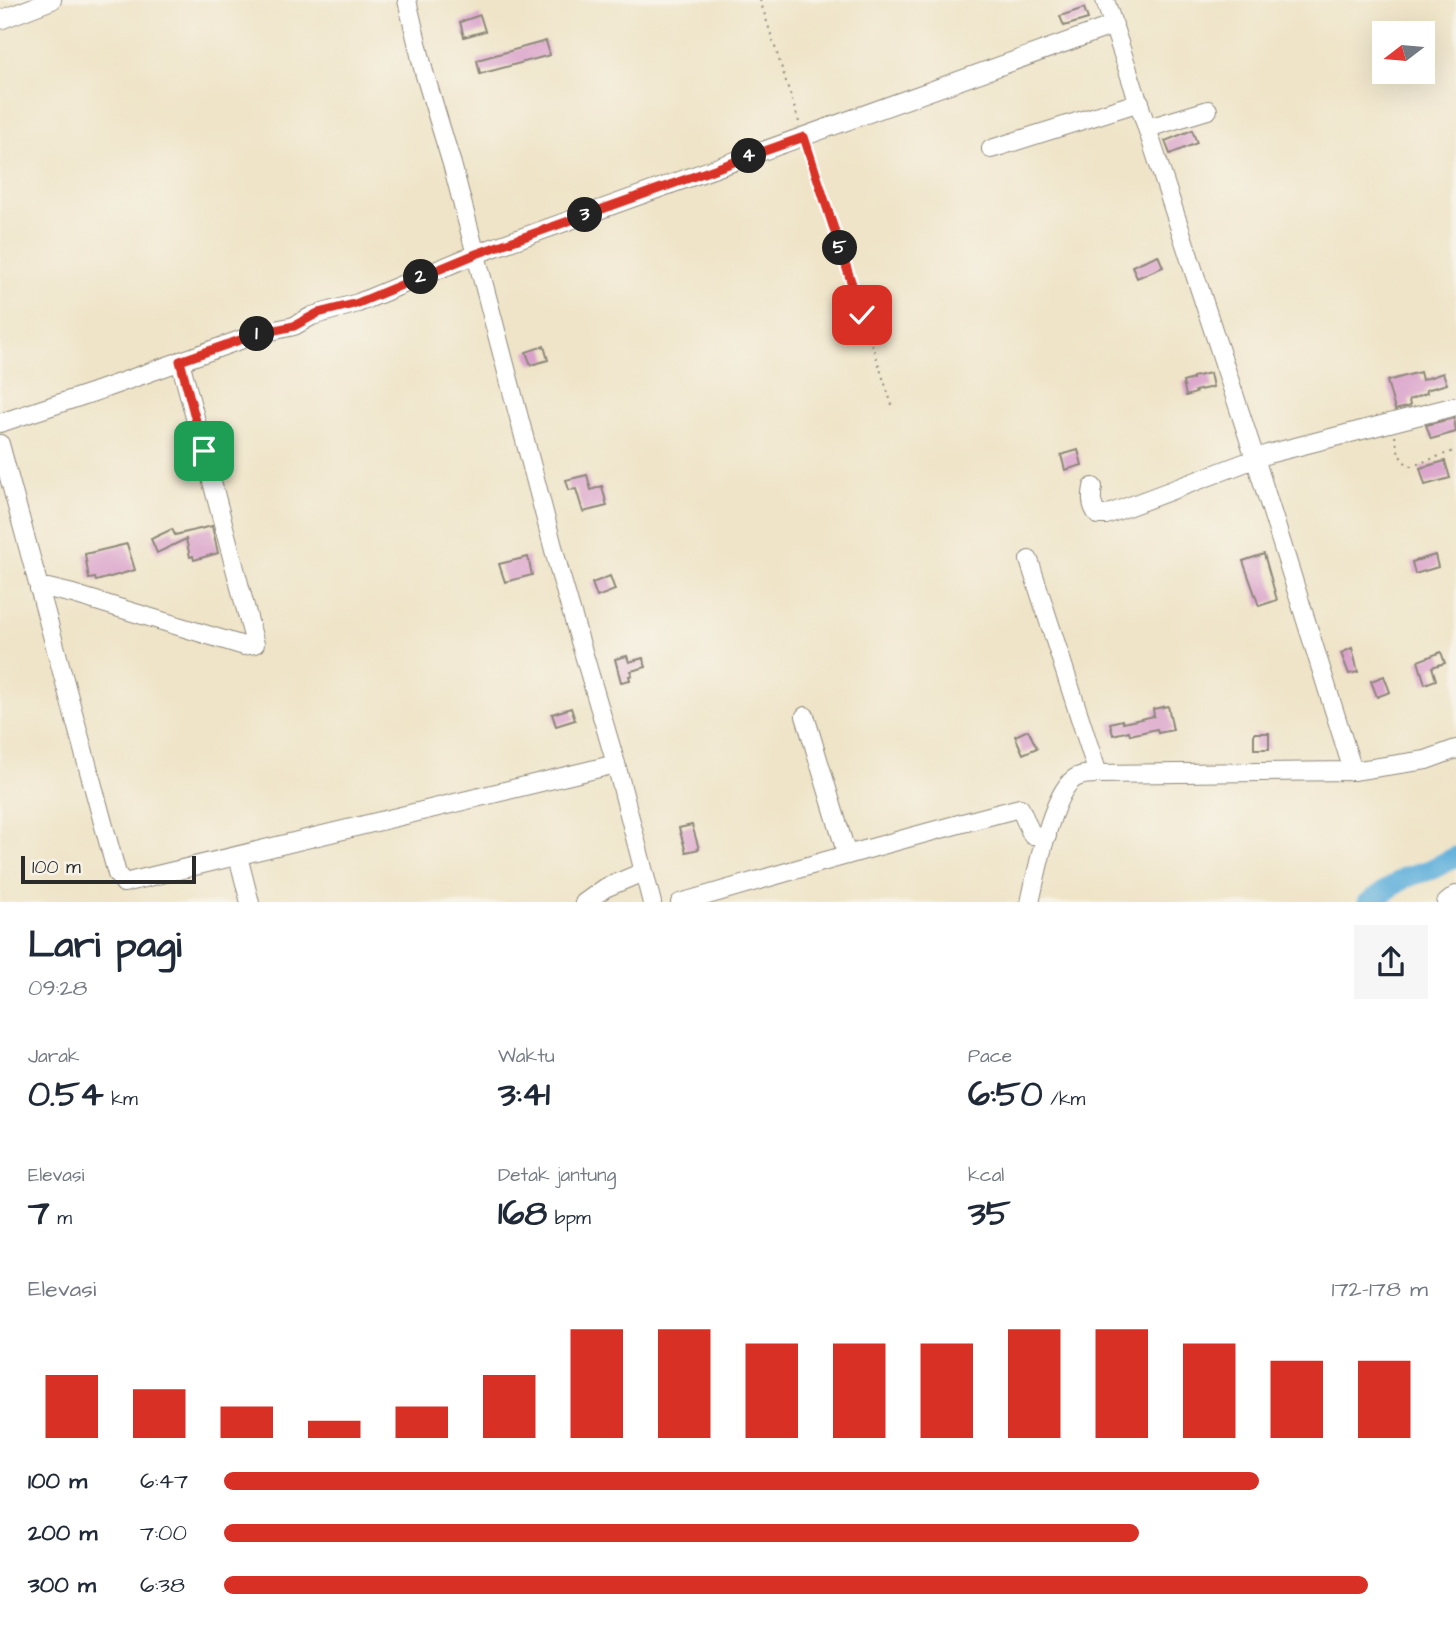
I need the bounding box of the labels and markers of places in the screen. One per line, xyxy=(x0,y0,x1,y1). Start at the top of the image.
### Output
pin: 4 xyxy=(732,138,766,174)
pin: 3 xyxy=(568,198,602,232)
pin: 5 xyxy=(822,230,858,266)
pin: 2 xyxy=(404,260,438,294)
pin xyxy=(832,285,892,345)
pin: 1 xyxy=(240,316,274,352)
pin xyxy=(174,421,234,481)

